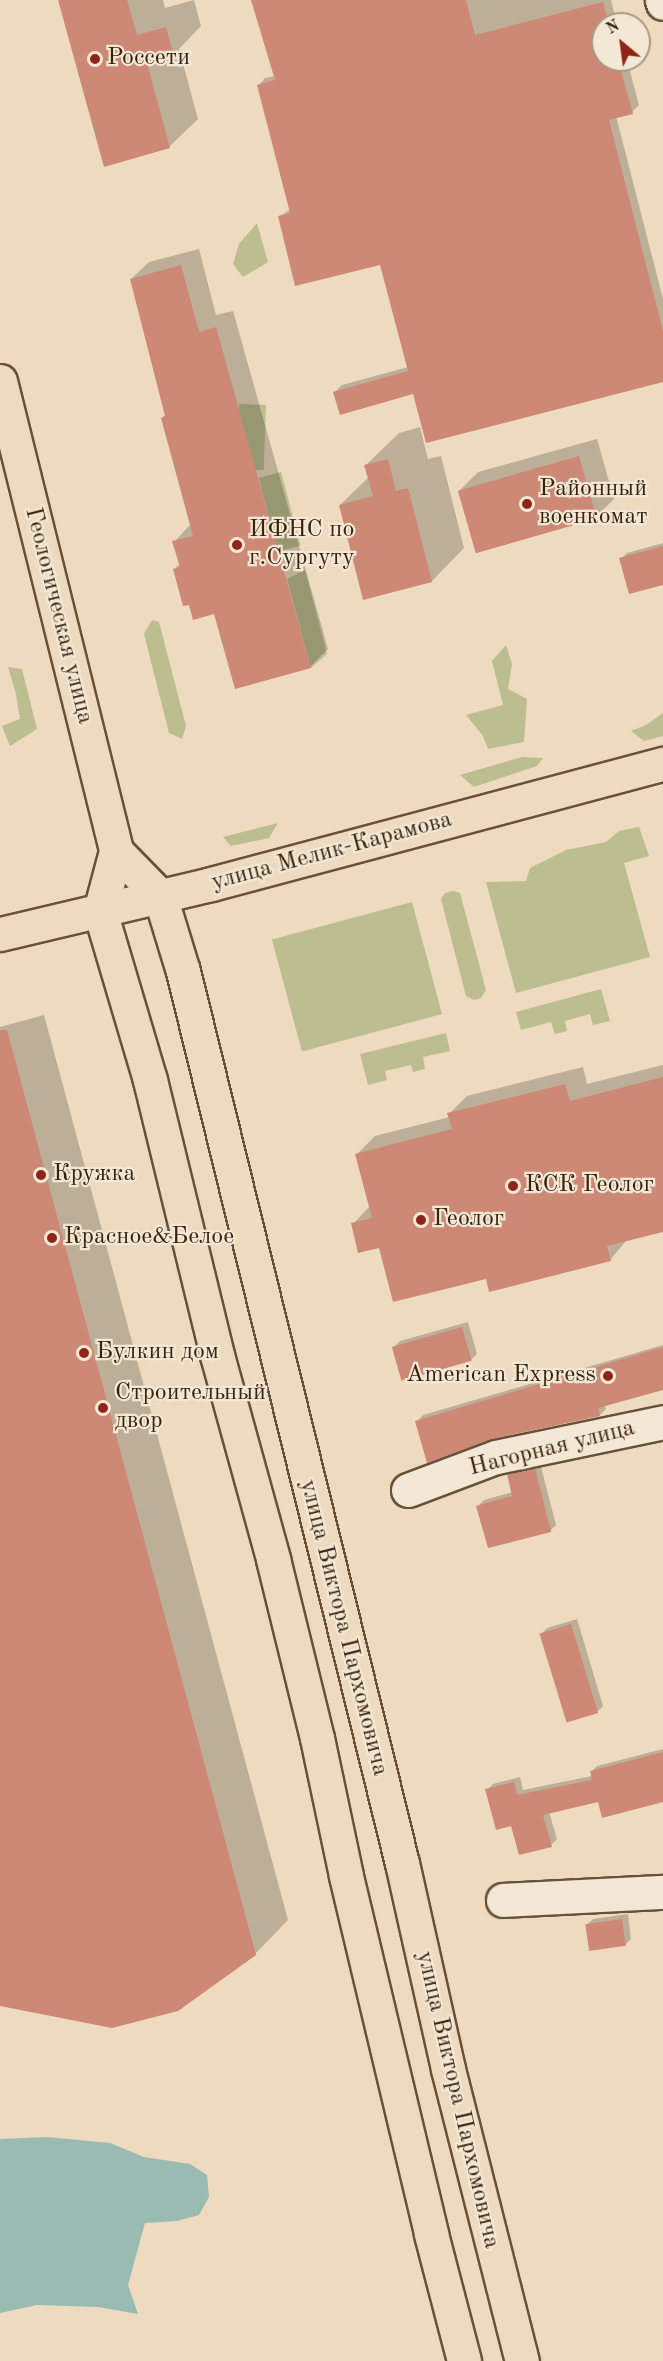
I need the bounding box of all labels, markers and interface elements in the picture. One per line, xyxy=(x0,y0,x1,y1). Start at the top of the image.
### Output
north arrow xyxy=(591,12,651,72)
text: N xyxy=(604,18,622,38)
place label: Россети xyxy=(107,45,190,73)
marker: Россети xyxy=(88,52,102,66)
place label: Районный военкомат xyxy=(539,476,648,532)
marker: Районный военкомат xyxy=(520,497,534,511)
street label: Геологическая улица xyxy=(17,505,99,727)
place label: ИФНС по г.Сургуту xyxy=(249,517,355,573)
marker: ИФНС по г.Сургуту xyxy=(230,538,244,552)
street label: улица Мелик-Карамова xyxy=(209,806,455,898)
place label: Кружка xyxy=(53,1161,135,1189)
marker: Кружка xyxy=(34,1168,48,1182)
place label: КСК Геолог xyxy=(525,1172,654,1200)
marker: КСК Геолог xyxy=(506,1179,520,1193)
place label: Геолог xyxy=(433,1206,504,1234)
marker: Геолог xyxy=(414,1213,428,1227)
place label: Красное&Белое xyxy=(64,1224,234,1252)
marker: Красное&Белое xyxy=(45,1231,59,1245)
place label: Булкин дом xyxy=(96,1339,219,1367)
marker: Булкин дом xyxy=(77,1346,91,1360)
place label: American Express xyxy=(406,1362,596,1390)
marker: American Express xyxy=(601,1369,615,1383)
place label: Строительный двор xyxy=(115,1380,266,1436)
marker: Строительный двор xyxy=(96,1401,110,1415)
street label: Нагорная улица xyxy=(466,1414,638,1484)
street label: улица Виктора Пархомовича xyxy=(292,1477,394,1779)
street label: улица Виктора Пархомовича xyxy=(409,1949,505,2251)

